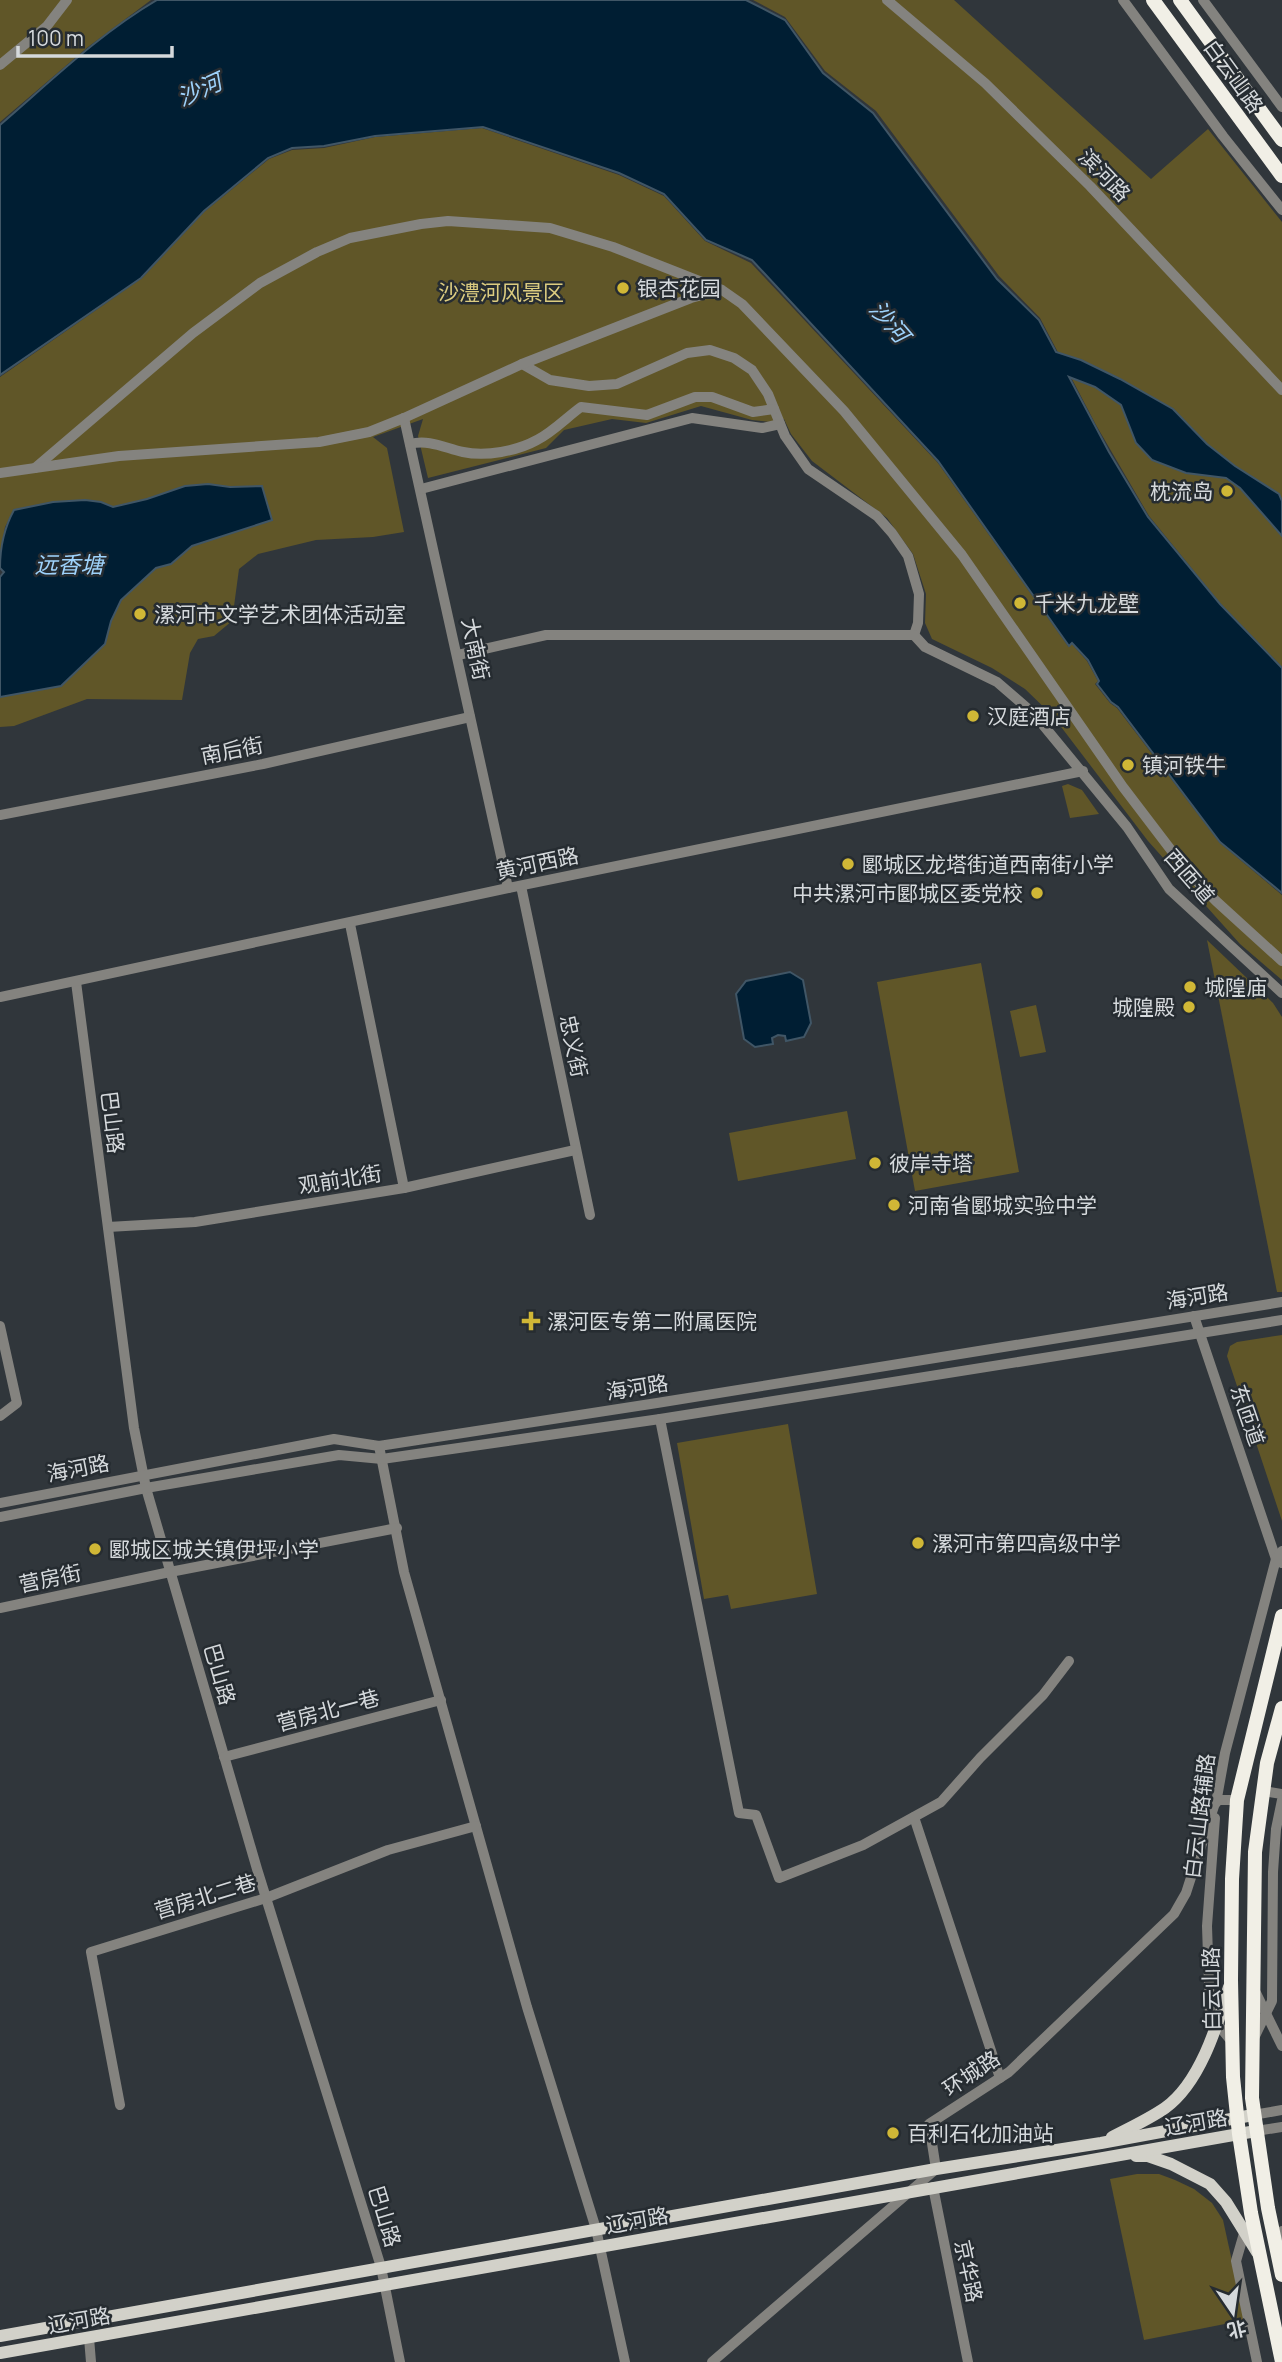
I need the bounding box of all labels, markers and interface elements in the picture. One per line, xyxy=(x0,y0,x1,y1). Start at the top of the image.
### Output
scale bar xyxy=(18,14,172,58)
text: 100 m xyxy=(28,24,84,52)
street label: 白云山路 xyxy=(1198,34,1270,118)
water label: 沙河 xyxy=(171,63,230,113)
street label: 滨河路 xyxy=(1073,143,1137,207)
place label: 银杏花园 xyxy=(637,274,721,302)
park label: 沙澧河风景区 xyxy=(438,278,564,306)
marker: 银杏花园 xyxy=(615,280,631,296)
water label: 沙河 xyxy=(863,293,920,352)
place label: 枕流岛 xyxy=(1150,477,1213,505)
marker: 枕流岛 xyxy=(1219,483,1235,499)
water label: 远香塘 xyxy=(35,548,108,580)
place label: 千米九龙壁 xyxy=(1034,589,1139,617)
marker: 千米九龙壁 xyxy=(1012,595,1028,611)
place label: 漯河市文学艺术团体活动室 xyxy=(154,600,406,628)
marker: 漯河市文学艺术团体活动室 xyxy=(132,606,148,622)
street label: 大南街 xyxy=(456,615,496,683)
place label: 汉庭酒店 xyxy=(987,702,1071,730)
marker: 汉庭酒店 xyxy=(965,708,981,724)
street label: 南后街 xyxy=(198,730,266,770)
place label: 镇河铁牛 xyxy=(1142,751,1226,779)
marker: 镇河铁牛 xyxy=(1120,757,1136,773)
street label: 黄河西路 xyxy=(493,841,581,885)
street label: 西匝道 xyxy=(1159,843,1221,909)
place label: 郾城区龙塔街道西南街小学 xyxy=(862,850,1114,878)
marker: 郾城区龙塔街道西南街小学 xyxy=(840,856,856,872)
place label: 中共漯河市郾城区委党校 xyxy=(792,879,1023,907)
marker: 中共漯河市郾城区委党校 xyxy=(1029,885,1045,901)
place label: 城隍庙 xyxy=(1204,973,1267,1001)
marker: 城隍庙 xyxy=(1182,979,1198,995)
place label: 城隍殿 xyxy=(1112,993,1175,1021)
marker: 城隍殿 xyxy=(1181,999,1197,1015)
street label: 忠义街 xyxy=(554,1012,594,1080)
street label: 巴山路 xyxy=(95,1089,131,1155)
place label: 彼岸寺塔 xyxy=(889,1149,973,1177)
marker: 彼岸寺塔 xyxy=(867,1155,883,1171)
street label: 观前北街 xyxy=(296,1159,384,1199)
place label: 河南省郾城实验中学 xyxy=(908,1191,1097,1219)
marker: 河南省郾城实验中学 xyxy=(886,1197,902,1213)
street label: 海河路 xyxy=(1164,1277,1230,1315)
place label: 漯河医专第二附属医院 xyxy=(547,1307,757,1335)
marker: 漯河医专第二附属医院 xyxy=(521,1311,541,1331)
street label: 海河路 xyxy=(604,1368,670,1406)
street label: 东匝道 xyxy=(1225,1381,1271,1449)
street label: 海河路 xyxy=(44,1448,112,1488)
place label: 漯河市第四高级中学 xyxy=(932,1529,1121,1557)
place label: 郾城区城关镇伊坪小学 xyxy=(109,1535,319,1563)
marker: 漯河市第四高级中学 xyxy=(910,1535,926,1551)
marker: 郾城区城关镇伊坪小学 xyxy=(87,1541,103,1557)
street label: 营房街 xyxy=(16,1558,84,1598)
street label: 巴山路 xyxy=(198,1640,242,1708)
street label: 营房北一巷 xyxy=(274,1683,382,1737)
street label: 白云山路辅路 xyxy=(1177,1752,1221,1880)
street label: 营房北二巷 xyxy=(151,1867,259,1925)
street label: 白云山路 xyxy=(1196,1947,1226,2031)
street label: 环城路 xyxy=(937,2044,1005,2102)
street label: 辽河路 xyxy=(1163,2103,1229,2141)
place label: 百利石化加油站 xyxy=(907,2119,1054,2147)
marker: 百利石化加油站 xyxy=(885,2125,901,2141)
street label: 巴山路 xyxy=(362,2182,408,2250)
street label: 辽河路 xyxy=(604,2201,670,2239)
street label: 京华路 xyxy=(949,2237,989,2305)
north arrow xyxy=(1198,2278,1268,2348)
street label: 辽河路 xyxy=(46,2301,112,2339)
text: 北 xyxy=(1225,2315,1249,2344)

